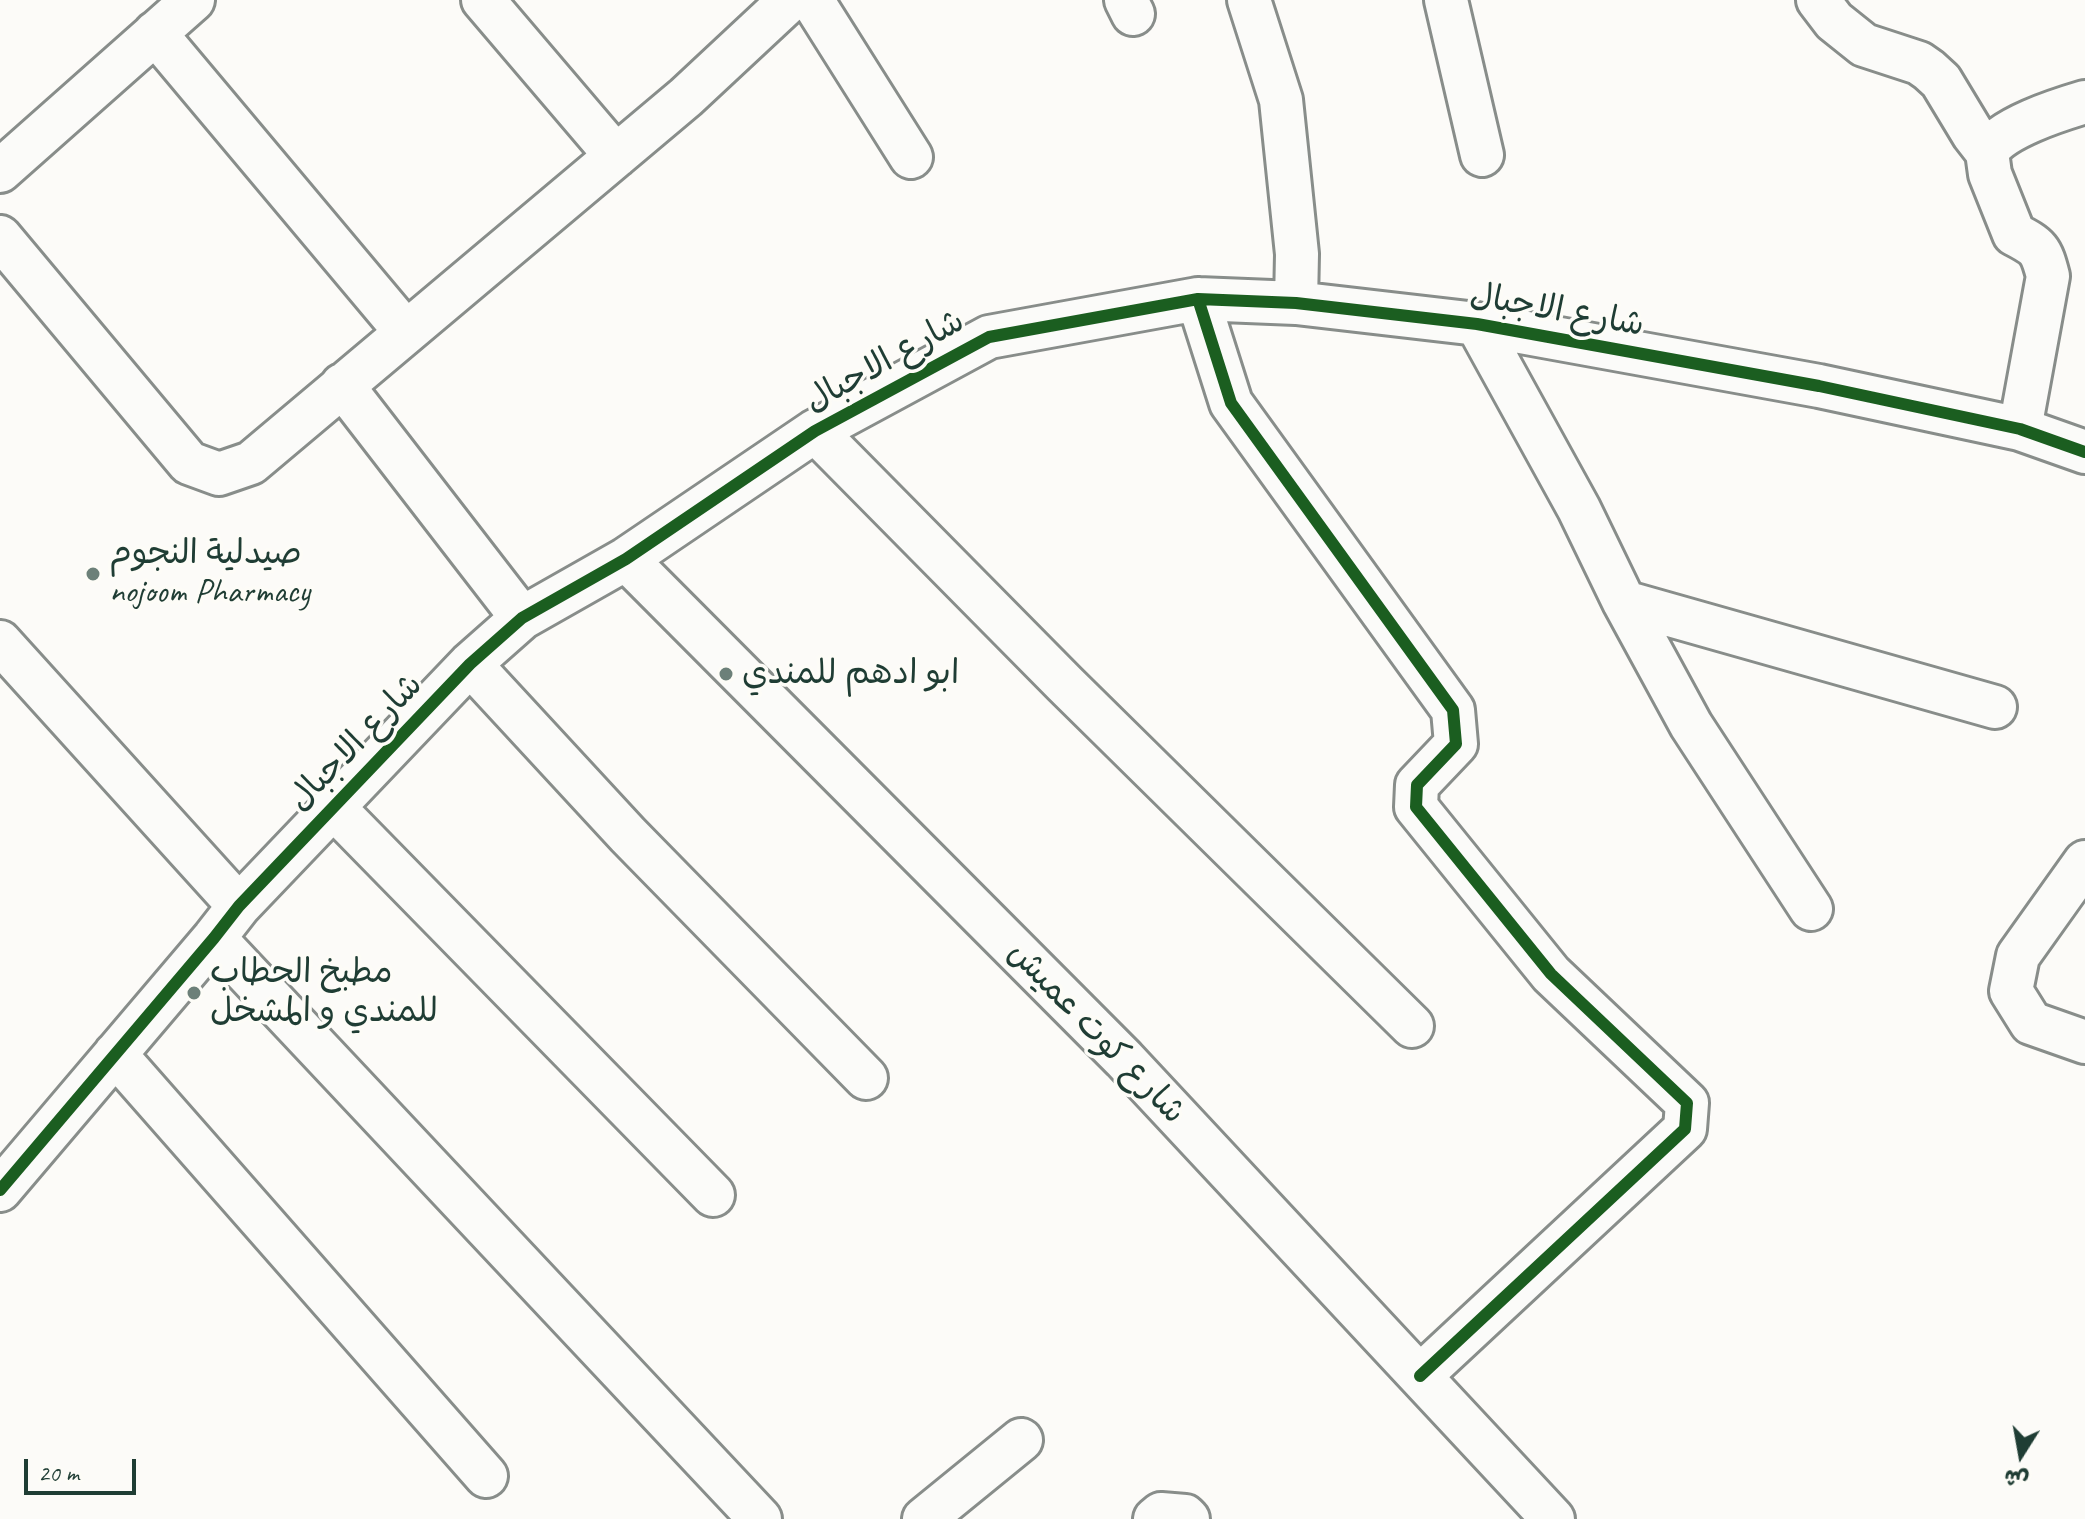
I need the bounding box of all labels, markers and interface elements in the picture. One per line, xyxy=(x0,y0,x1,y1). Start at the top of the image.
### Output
street label: شارع الاجبال xyxy=(1467,276,1647,346)
street label: شارع الاجبال xyxy=(798,301,972,423)
place label: صيدلية النجوم nojoom Pharmacy xyxy=(109,534,310,614)
marker: صيدلية النجوم nojoom Pharmacy xyxy=(84,565,102,583)
place label: ابو ادهم للمندي xyxy=(742,654,959,694)
street label: شارع الاجبال xyxy=(280,665,432,821)
marker: ابو ادهم للمندي xyxy=(717,665,735,683)
street label: شارع كوت عميش xyxy=(998,933,1194,1133)
place label: مطبخ الحطاب للمندي و المشخل xyxy=(210,953,438,1032)
marker: مطبخ الحطاب للمندي و المشخل xyxy=(185,984,203,1002)
north arrow xyxy=(1981,1415,2061,1495)
scale bar xyxy=(28,1443,140,1493)
text: 20 m xyxy=(38,1458,79,1488)
text: ش xyxy=(2002,1463,2031,1495)

